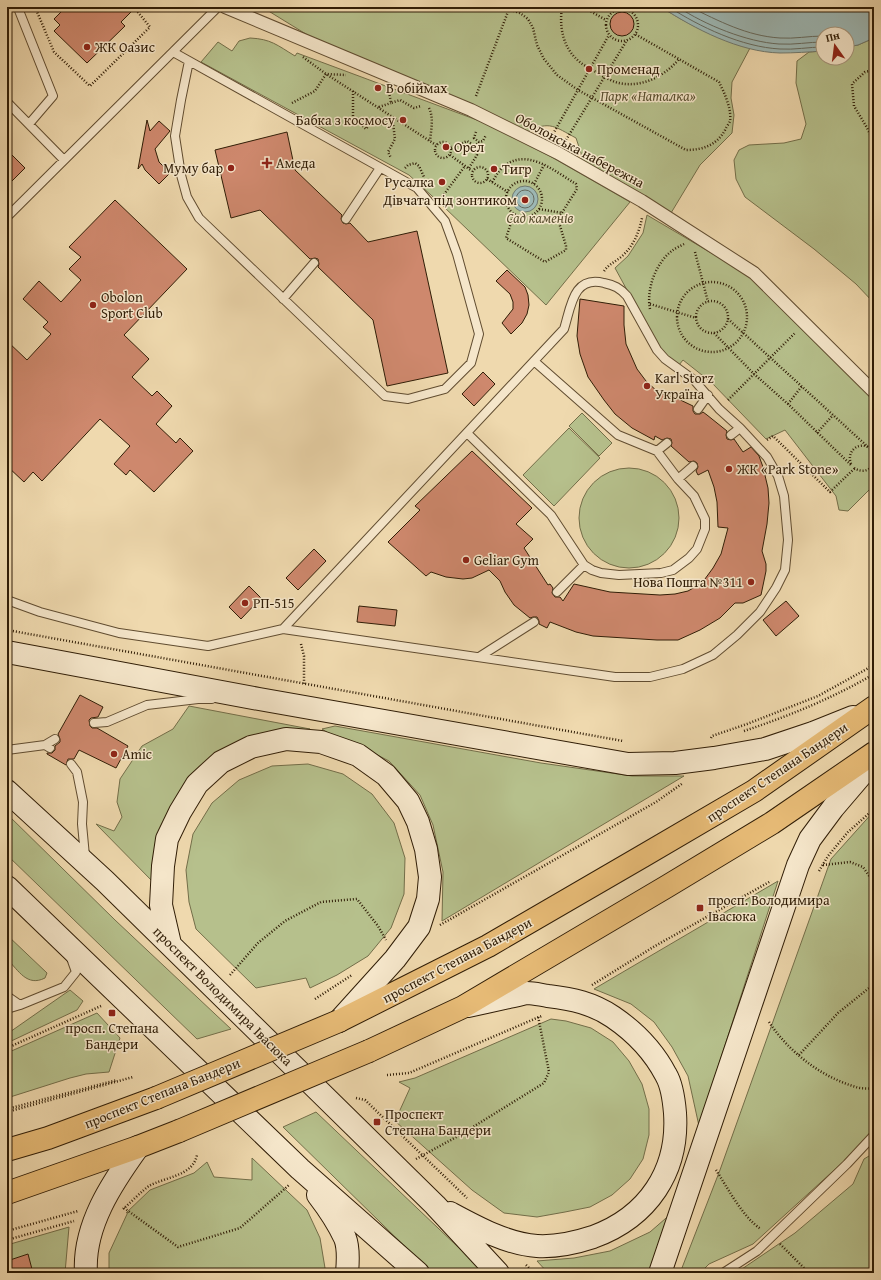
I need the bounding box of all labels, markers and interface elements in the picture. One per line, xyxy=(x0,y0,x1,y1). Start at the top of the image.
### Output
north arrow xyxy=(815,26,855,66)
text: Пн xyxy=(824,27,842,46)
place label: ЖК Оазис xyxy=(94,37,155,57)
marker: ЖК Оазис xyxy=(82,42,92,52)
place label: Променад xyxy=(597,59,660,79)
marker: Променад xyxy=(584,64,594,74)
place label: В обіймах xyxy=(386,78,448,98)
marker: В обіймах xyxy=(373,83,383,93)
park label: Парк «Наталка» xyxy=(600,86,696,106)
street label: Оболонська набережна xyxy=(512,108,648,193)
place label: Бабка з космосу xyxy=(296,110,395,130)
marker: Бабка з космосу xyxy=(398,115,408,125)
place label: Орел xyxy=(454,137,485,157)
marker: Орел xyxy=(441,142,451,152)
place label: Амеда xyxy=(276,153,316,173)
marker: Амеда xyxy=(261,157,273,169)
place label: Муму бар xyxy=(163,158,223,178)
place label: Тигр xyxy=(502,159,532,179)
marker: Муму бар xyxy=(226,163,236,173)
marker: Тигр xyxy=(489,164,499,174)
place label: Русалка xyxy=(385,172,434,192)
marker: Русалка xyxy=(437,177,447,187)
place label: Дівчата під зонтиком xyxy=(382,190,517,210)
marker: Дівчата під зонтиком xyxy=(520,195,530,205)
park label: Сад каменів xyxy=(506,208,574,228)
place label: Obolon Sport Club xyxy=(101,287,163,323)
marker: Obolon Sport Club xyxy=(88,300,98,310)
place label: Karl Storz Україна xyxy=(655,368,714,404)
marker: Karl Storz Україна xyxy=(642,381,652,391)
place label: ЖК «Park Stone» xyxy=(736,459,839,479)
marker: ЖК «Park Stone» xyxy=(724,464,734,474)
place label: Geliar Gym xyxy=(474,550,539,570)
marker: Geliar Gym xyxy=(461,555,471,565)
place label: Нова Пошта №311 xyxy=(633,572,743,592)
marker: Нова Пошта №311 xyxy=(746,577,756,587)
place label: РП-515 xyxy=(253,593,295,613)
marker: РП-515 xyxy=(240,598,250,608)
street label: проспект Степана Бандери xyxy=(702,717,852,827)
place label: Amic xyxy=(122,744,152,764)
marker: Amic xyxy=(109,749,119,759)
place label: просп. Володимира Івасюка xyxy=(708,890,830,926)
marker: просп. Володимира Івасюка xyxy=(695,903,705,913)
street label: проспект Степана Бандери xyxy=(379,912,535,1008)
street label: проспект Володимира Івасюка xyxy=(149,922,297,1070)
marker: просп. Степана Бандери xyxy=(107,1008,117,1018)
place label: просп. Степана Бандери xyxy=(65,1018,159,1054)
street label: проспект Степана Бандери xyxy=(81,1053,243,1133)
place label: Проспект Степана Бандери xyxy=(385,1104,491,1140)
marker: Проспект Степана Бандери xyxy=(372,1117,382,1127)

